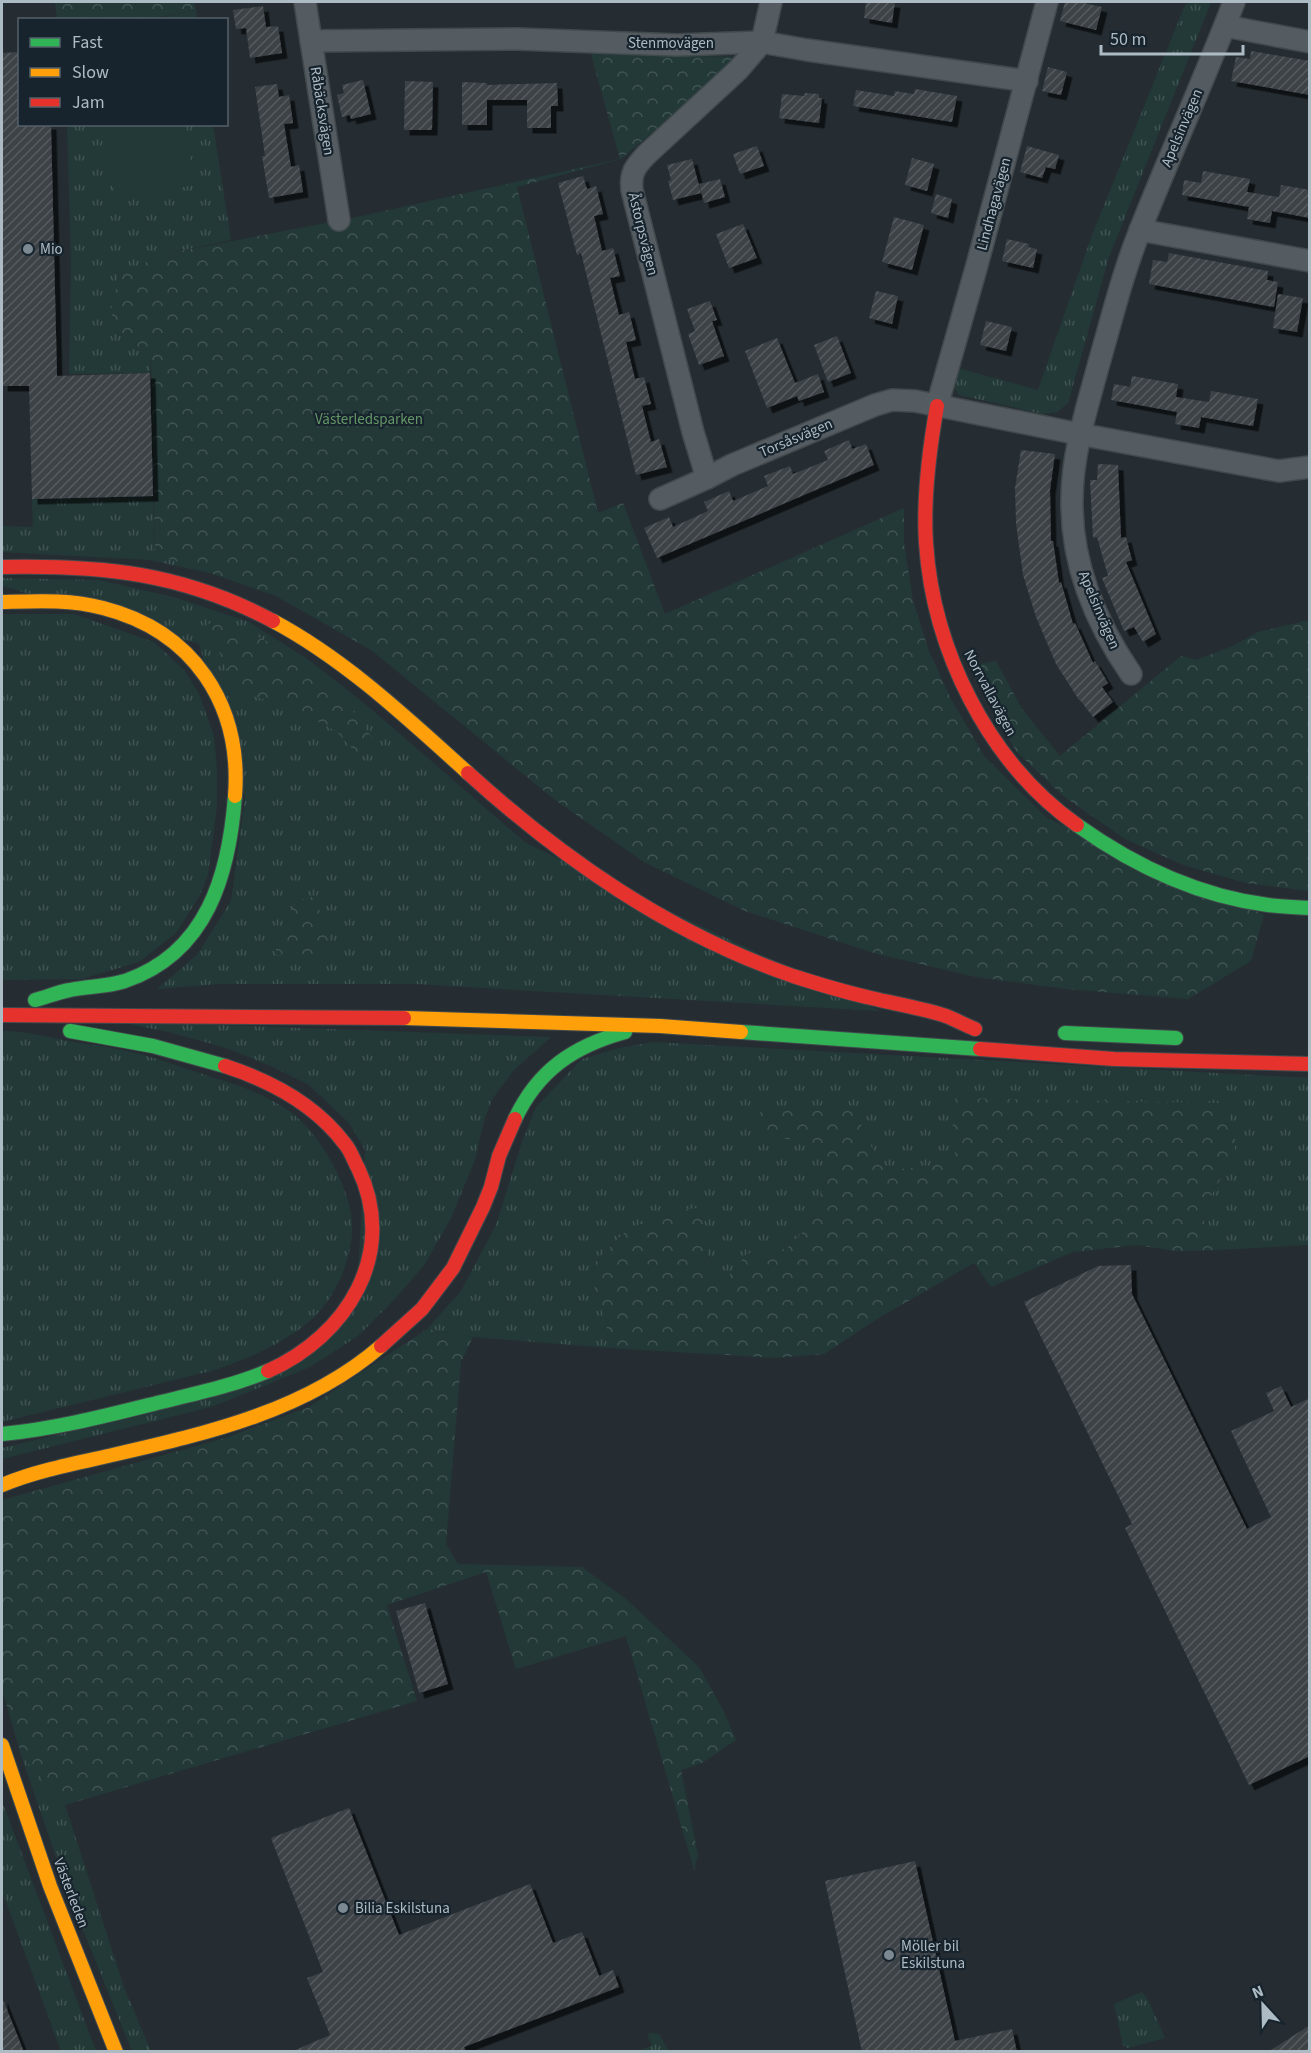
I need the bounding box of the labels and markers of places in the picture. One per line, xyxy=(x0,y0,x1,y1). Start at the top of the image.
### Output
place label: Mio xyxy=(40,239,63,260)
marker: Mio xyxy=(21,242,35,256)
place label: Bilia Eskilstuna xyxy=(355,1898,450,1919)
marker: Bilia Eskilstuna xyxy=(336,1901,350,1915)
place label: Möller bil Eskilstuna xyxy=(901,1936,965,1974)
marker: Möller bil Eskilstuna xyxy=(882,1948,896,1962)

